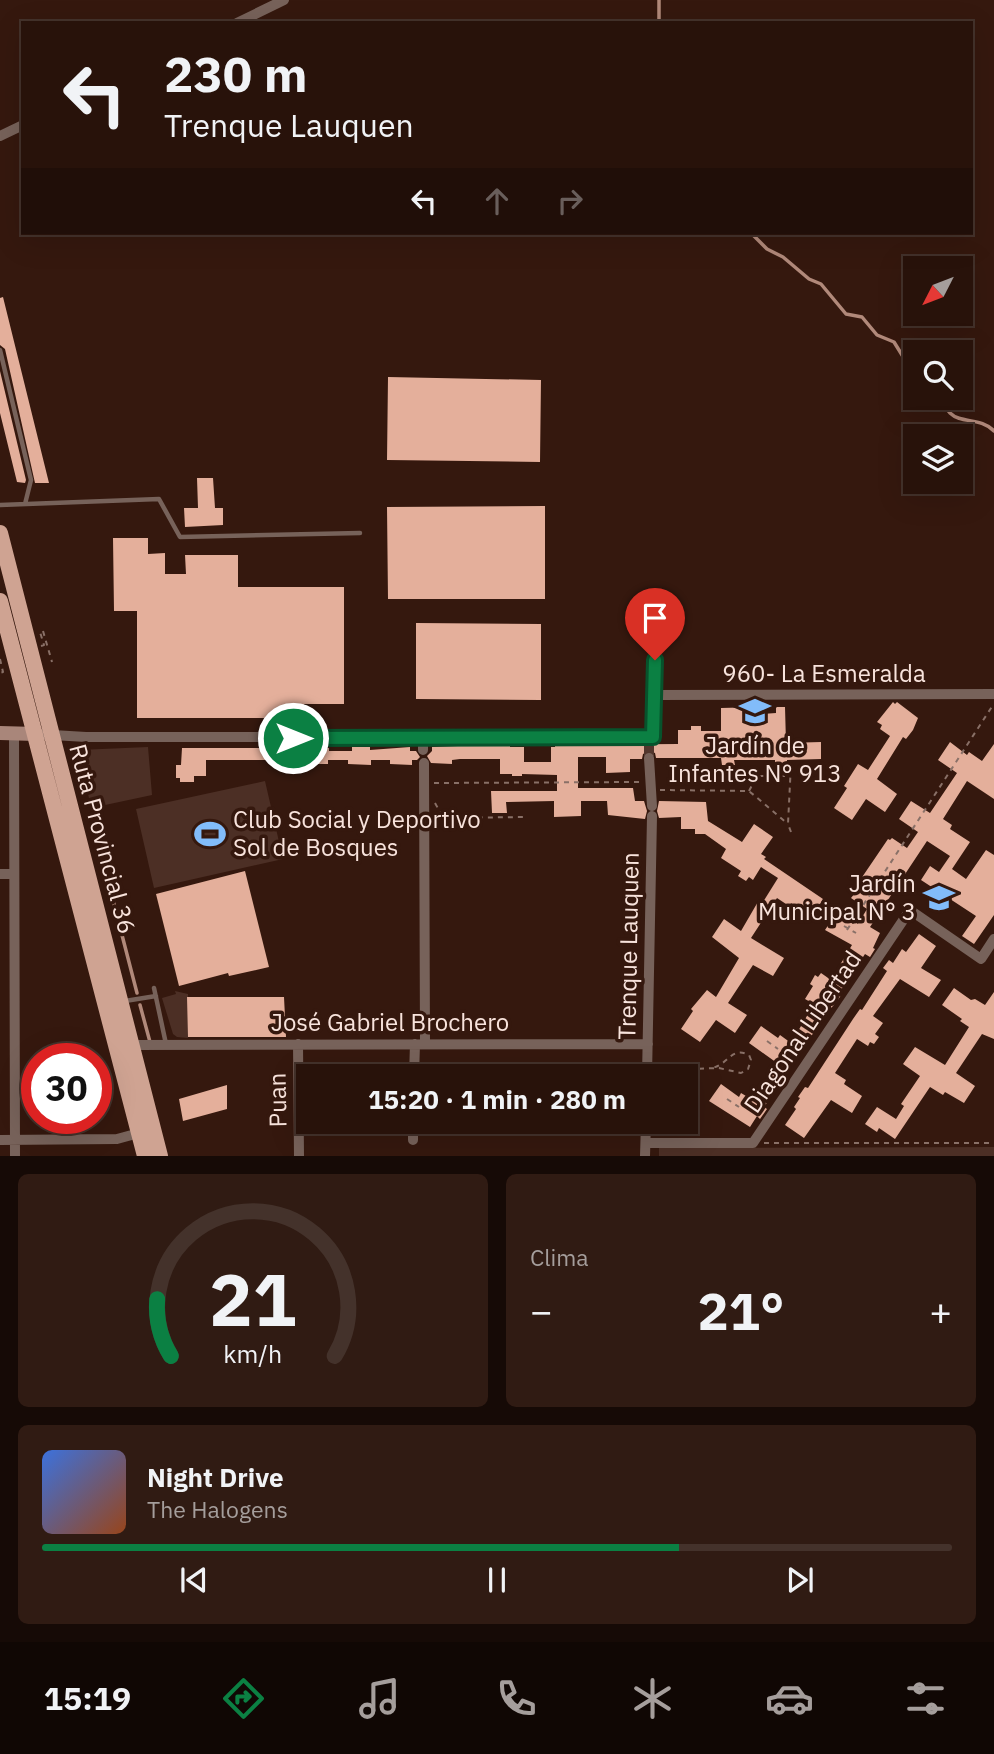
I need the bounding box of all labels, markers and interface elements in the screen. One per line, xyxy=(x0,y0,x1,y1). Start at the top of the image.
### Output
text: 230 m xyxy=(164,42,308,105)
icon: left xyxy=(49,49,140,140)
text: Trenque Lauquen xyxy=(164,104,414,146)
icon: left xyxy=(405,182,443,220)
icon: ahead xyxy=(478,182,516,220)
icon: right xyxy=(551,182,589,220)
north arrow xyxy=(903,256,973,326)
map controls xyxy=(903,256,973,494)
button: search xyxy=(903,340,973,410)
button: layers xyxy=(903,424,973,494)
pin xyxy=(625,588,685,660)
icon: arrive xyxy=(636,599,674,637)
street label: 960- La Esmeralda xyxy=(722,657,926,689)
school or university icon: Jardín de Infantes N° 913 xyxy=(738,694,772,728)
position arrow xyxy=(256,701,330,775)
place label: Jardín de Infantes N° 913 xyxy=(668,729,842,789)
street label: Ruta Provincial 36 xyxy=(62,740,144,937)
place label: Club Social y Deportivo Sol de Bosques xyxy=(233,803,481,863)
sports icon: Club Social y Deportivo Sol de Bosques xyxy=(193,817,227,851)
street label: Trenque Lauquen xyxy=(610,852,646,1040)
place label: Jardín Municipal N° 3 xyxy=(758,867,916,927)
school or university icon: Jardín Municipal N° 3 xyxy=(922,881,956,915)
street label: Diagonal Libertad xyxy=(736,944,868,1119)
street label: José Gabriel Brochero xyxy=(271,1006,509,1038)
speed limit sign: 30 xyxy=(21,1043,112,1134)
street label: Puan xyxy=(261,1072,293,1128)
text: 15:20 · 1 min · 280 m xyxy=(368,1082,626,1116)
text: Clima xyxy=(530,1242,589,1272)
text: 21 xyxy=(209,1252,297,1347)
text: 21° xyxy=(698,1277,784,1344)
text: − xyxy=(530,1286,553,1335)
text: + xyxy=(929,1286,952,1335)
text: km/h xyxy=(224,1337,282,1370)
text: Night Drive xyxy=(147,1460,284,1494)
text: The Halogens xyxy=(147,1494,288,1524)
icon: previous xyxy=(175,1561,213,1599)
icon: pause xyxy=(478,1561,516,1599)
icon: next xyxy=(781,1561,819,1599)
icon: directions xyxy=(219,1674,268,1723)
icon: music xyxy=(355,1674,404,1723)
icon: phone xyxy=(492,1674,541,1723)
icon: climate xyxy=(628,1674,677,1723)
icon: car xyxy=(765,1674,814,1723)
icon: filters xyxy=(901,1674,950,1723)
text: 15:19 xyxy=(44,1677,131,1719)

